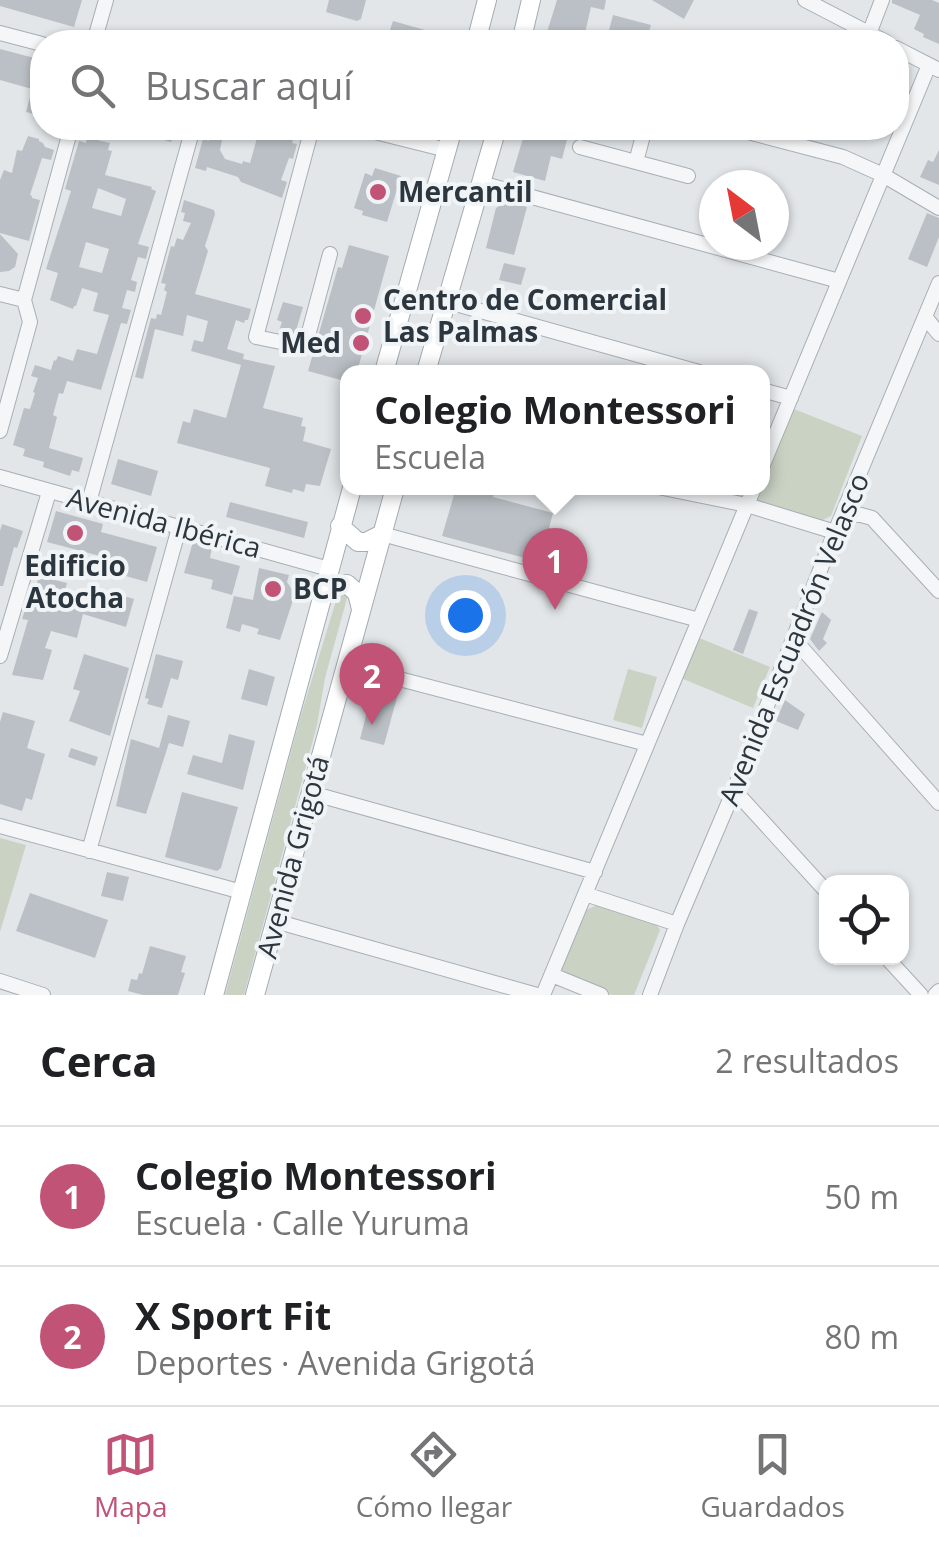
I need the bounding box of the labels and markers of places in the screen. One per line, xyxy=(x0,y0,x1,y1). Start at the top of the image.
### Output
place label: Mercantil xyxy=(398,172,533,210)
marker: Mercantil xyxy=(367,181,389,203)
place label: Centro de Comercial Las Palmas xyxy=(383,280,667,350)
marker: Centro de Comercial Las Palmas xyxy=(352,305,374,327)
place label: Med xyxy=(280,323,341,361)
marker: Med xyxy=(350,332,372,354)
marker: Edificio Atocha xyxy=(64,522,86,544)
pin: 1 xyxy=(522,528,588,610)
place label: Edificio Atocha xyxy=(24,546,126,616)
place label: BCP xyxy=(293,569,347,607)
marker: BCP xyxy=(262,578,284,600)
pin: 2 xyxy=(340,642,404,725)

